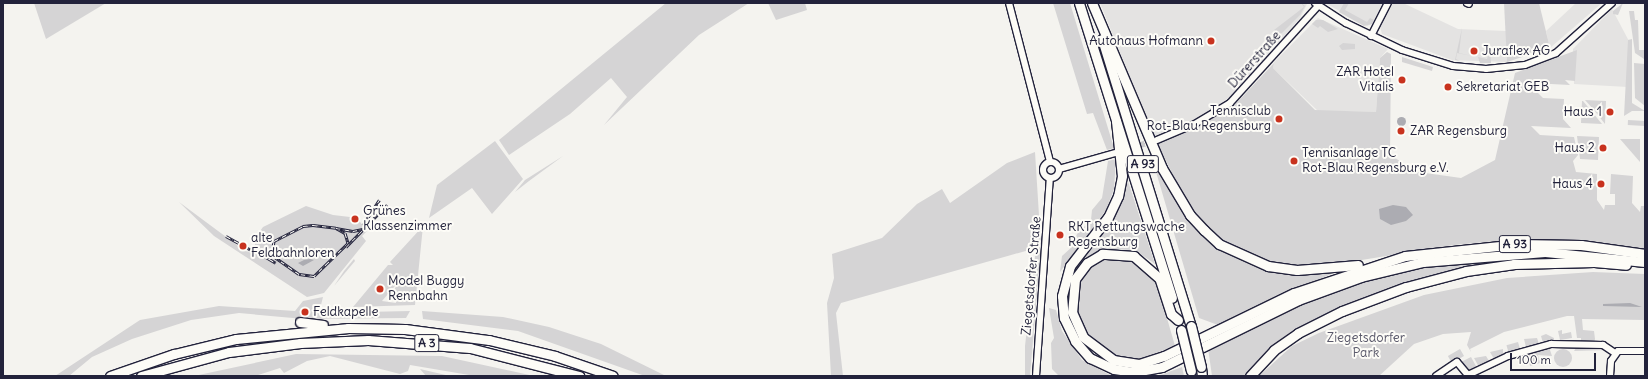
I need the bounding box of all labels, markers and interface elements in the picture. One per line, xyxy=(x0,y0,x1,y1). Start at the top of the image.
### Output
street label: Dürerstraße xyxy=(1225,28,1285,92)
place label: Autohaus Hofmann xyxy=(1089,33,1203,49)
marker: Autohaus Hofmann xyxy=(1206,36,1216,46)
place label: Juraflex AG xyxy=(1482,43,1550,59)
marker: Juraflex AG xyxy=(1469,46,1479,56)
place label: ZAR Hotel Vitalis xyxy=(1336,65,1394,96)
marker: ZAR Hotel Vitalis xyxy=(1397,75,1407,85)
place label: Sekretariat GEB xyxy=(1456,79,1549,95)
marker: Sekretariat GEB xyxy=(1443,82,1453,92)
place label: Tennisclub Rot-Blau Regensburg xyxy=(1147,104,1271,135)
place label: Haus 1 xyxy=(1564,104,1602,120)
marker: Haus 1 xyxy=(1605,107,1615,117)
marker: Tennisclub Rot-Blau Regensburg xyxy=(1274,114,1284,124)
place label: ZAR Regensburg xyxy=(1410,123,1507,139)
marker: ZAR Regensburg xyxy=(1395,125,1407,137)
place label: Haus 2 xyxy=(1555,140,1595,156)
marker: Haus 2 xyxy=(1598,143,1608,153)
place label: Tennisanlage TC Rot-Blau Regensburg e.V. xyxy=(1302,146,1449,177)
road number: A 93 xyxy=(1126,154,1160,174)
marker: Tennisanlage TC Rot-Blau Regensburg e.V. xyxy=(1289,156,1299,166)
place label: Haus 4 xyxy=(1552,176,1593,192)
marker: Haus 4 xyxy=(1596,179,1606,189)
place label: Grünes Klassenzimmer xyxy=(363,204,452,235)
marker: Grünes Klassenzimmer xyxy=(350,214,360,224)
street label: Ziegetsdorfer Straße xyxy=(1019,216,1045,336)
place label: RKT Rettungswache Regensburg xyxy=(1068,220,1185,251)
marker: RKT Rettungswache Regensburg xyxy=(1055,230,1065,240)
place label: alte Feldbahnloren xyxy=(251,231,334,262)
road number: A 93 xyxy=(1498,234,1532,254)
marker: alte Feldbahnloren xyxy=(238,241,248,251)
place label: Model Buggy Rennbahn xyxy=(388,274,464,305)
marker: Model Buggy Rennbahn xyxy=(375,284,385,294)
place label: Feldkapelle xyxy=(313,304,378,320)
marker: Feldkapelle xyxy=(300,307,310,317)
park label: Ziegetsdorfer Park xyxy=(1327,331,1405,362)
road number: A 3 xyxy=(414,333,440,353)
scale bar xyxy=(1512,345,1598,371)
text: 100 m xyxy=(1517,352,1551,367)

